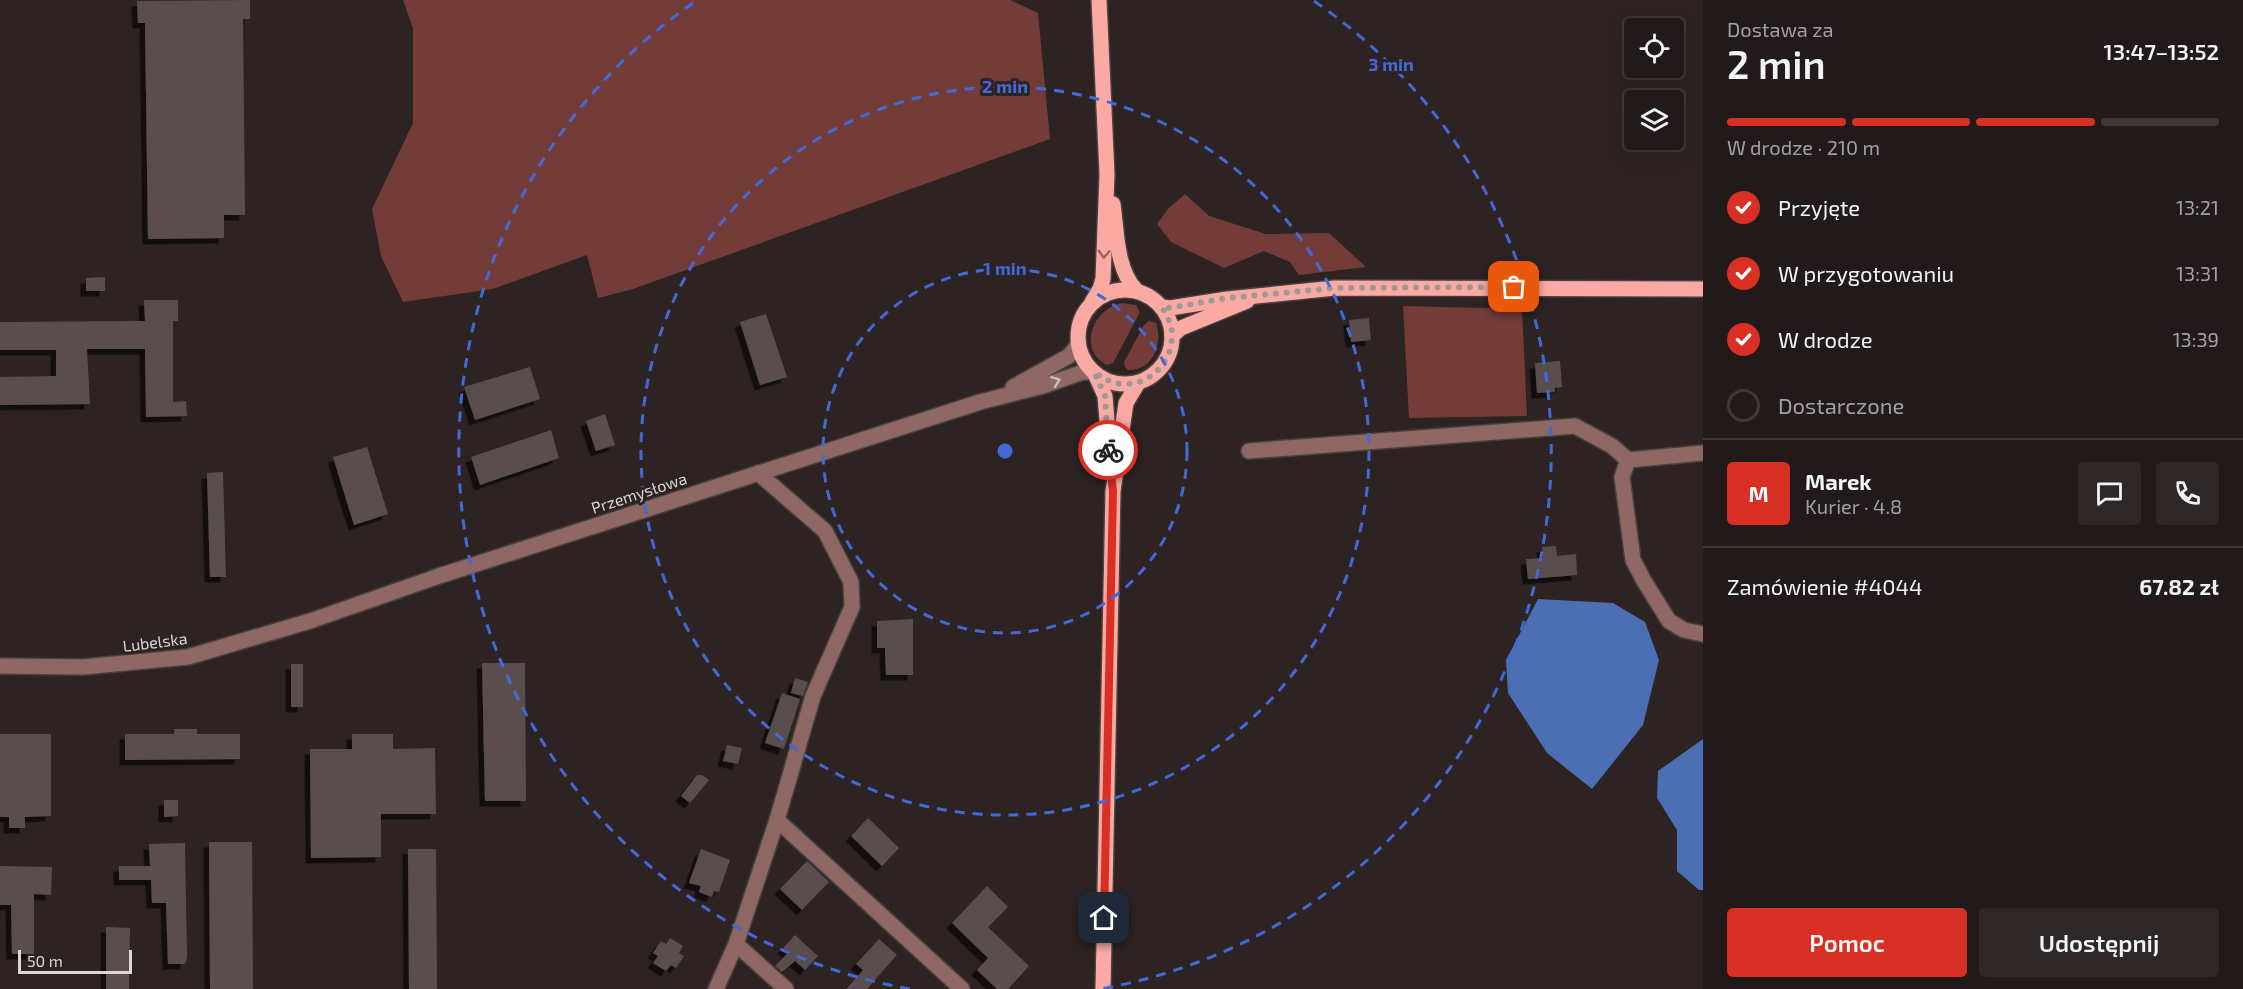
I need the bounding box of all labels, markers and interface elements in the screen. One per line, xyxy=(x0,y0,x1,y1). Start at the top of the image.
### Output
text: Dostawa za xyxy=(1727,17,1833,41)
map controls xyxy=(1624,18,1684,150)
button: locate xyxy=(1624,18,1684,78)
text: 13:47–13:52 xyxy=(2104,38,2219,64)
text: 2 min xyxy=(1727,40,1826,87)
text: 3 min xyxy=(1368,53,1414,75)
text: 2 min xyxy=(982,75,1028,97)
button: layers xyxy=(1624,90,1684,150)
text: W drodze · 210 m xyxy=(1727,135,1880,159)
icon: check xyxy=(1727,191,1760,224)
text: Przyjęte xyxy=(1778,194,1860,220)
text: 13:21 xyxy=(2176,195,2219,219)
one-way arrow xyxy=(1098,249,1111,258)
text: 1 min xyxy=(983,257,1027,279)
icon: check xyxy=(1727,257,1760,290)
text: W przygotowaniu xyxy=(1778,260,1954,286)
pin xyxy=(1488,261,1539,312)
text: 13:31 xyxy=(2176,261,2219,285)
icon: bag xyxy=(1497,270,1530,303)
icon: check xyxy=(1727,323,1760,356)
text: W drodze xyxy=(1778,326,1873,352)
text: 13:39 xyxy=(2173,327,2219,351)
one-way arrow xyxy=(1050,376,1061,388)
text: Dostarczone xyxy=(1778,392,1904,418)
courier xyxy=(1078,420,1138,480)
icon: bike xyxy=(1092,434,1125,467)
centre of rings xyxy=(995,441,1015,461)
button: chat xyxy=(2078,462,2141,525)
button: phone xyxy=(2156,462,2219,525)
street label: Przemysłowa xyxy=(589,468,689,517)
text: Marek xyxy=(1805,468,1872,494)
text: M xyxy=(1748,480,1769,506)
text: Kurier · 4.8 xyxy=(1805,494,1902,518)
text: Zamówienie #4044 xyxy=(1727,573,1923,599)
text: 67.82 zł xyxy=(2139,573,2219,599)
street label: Lubelska xyxy=(122,628,188,655)
pin xyxy=(1078,892,1129,943)
icon: home xyxy=(1087,901,1120,934)
button: Pomoc xyxy=(1727,908,1967,977)
button: Udostępnij xyxy=(1979,908,2219,977)
scale bar xyxy=(18,947,132,974)
text: 50 m xyxy=(27,951,63,970)

